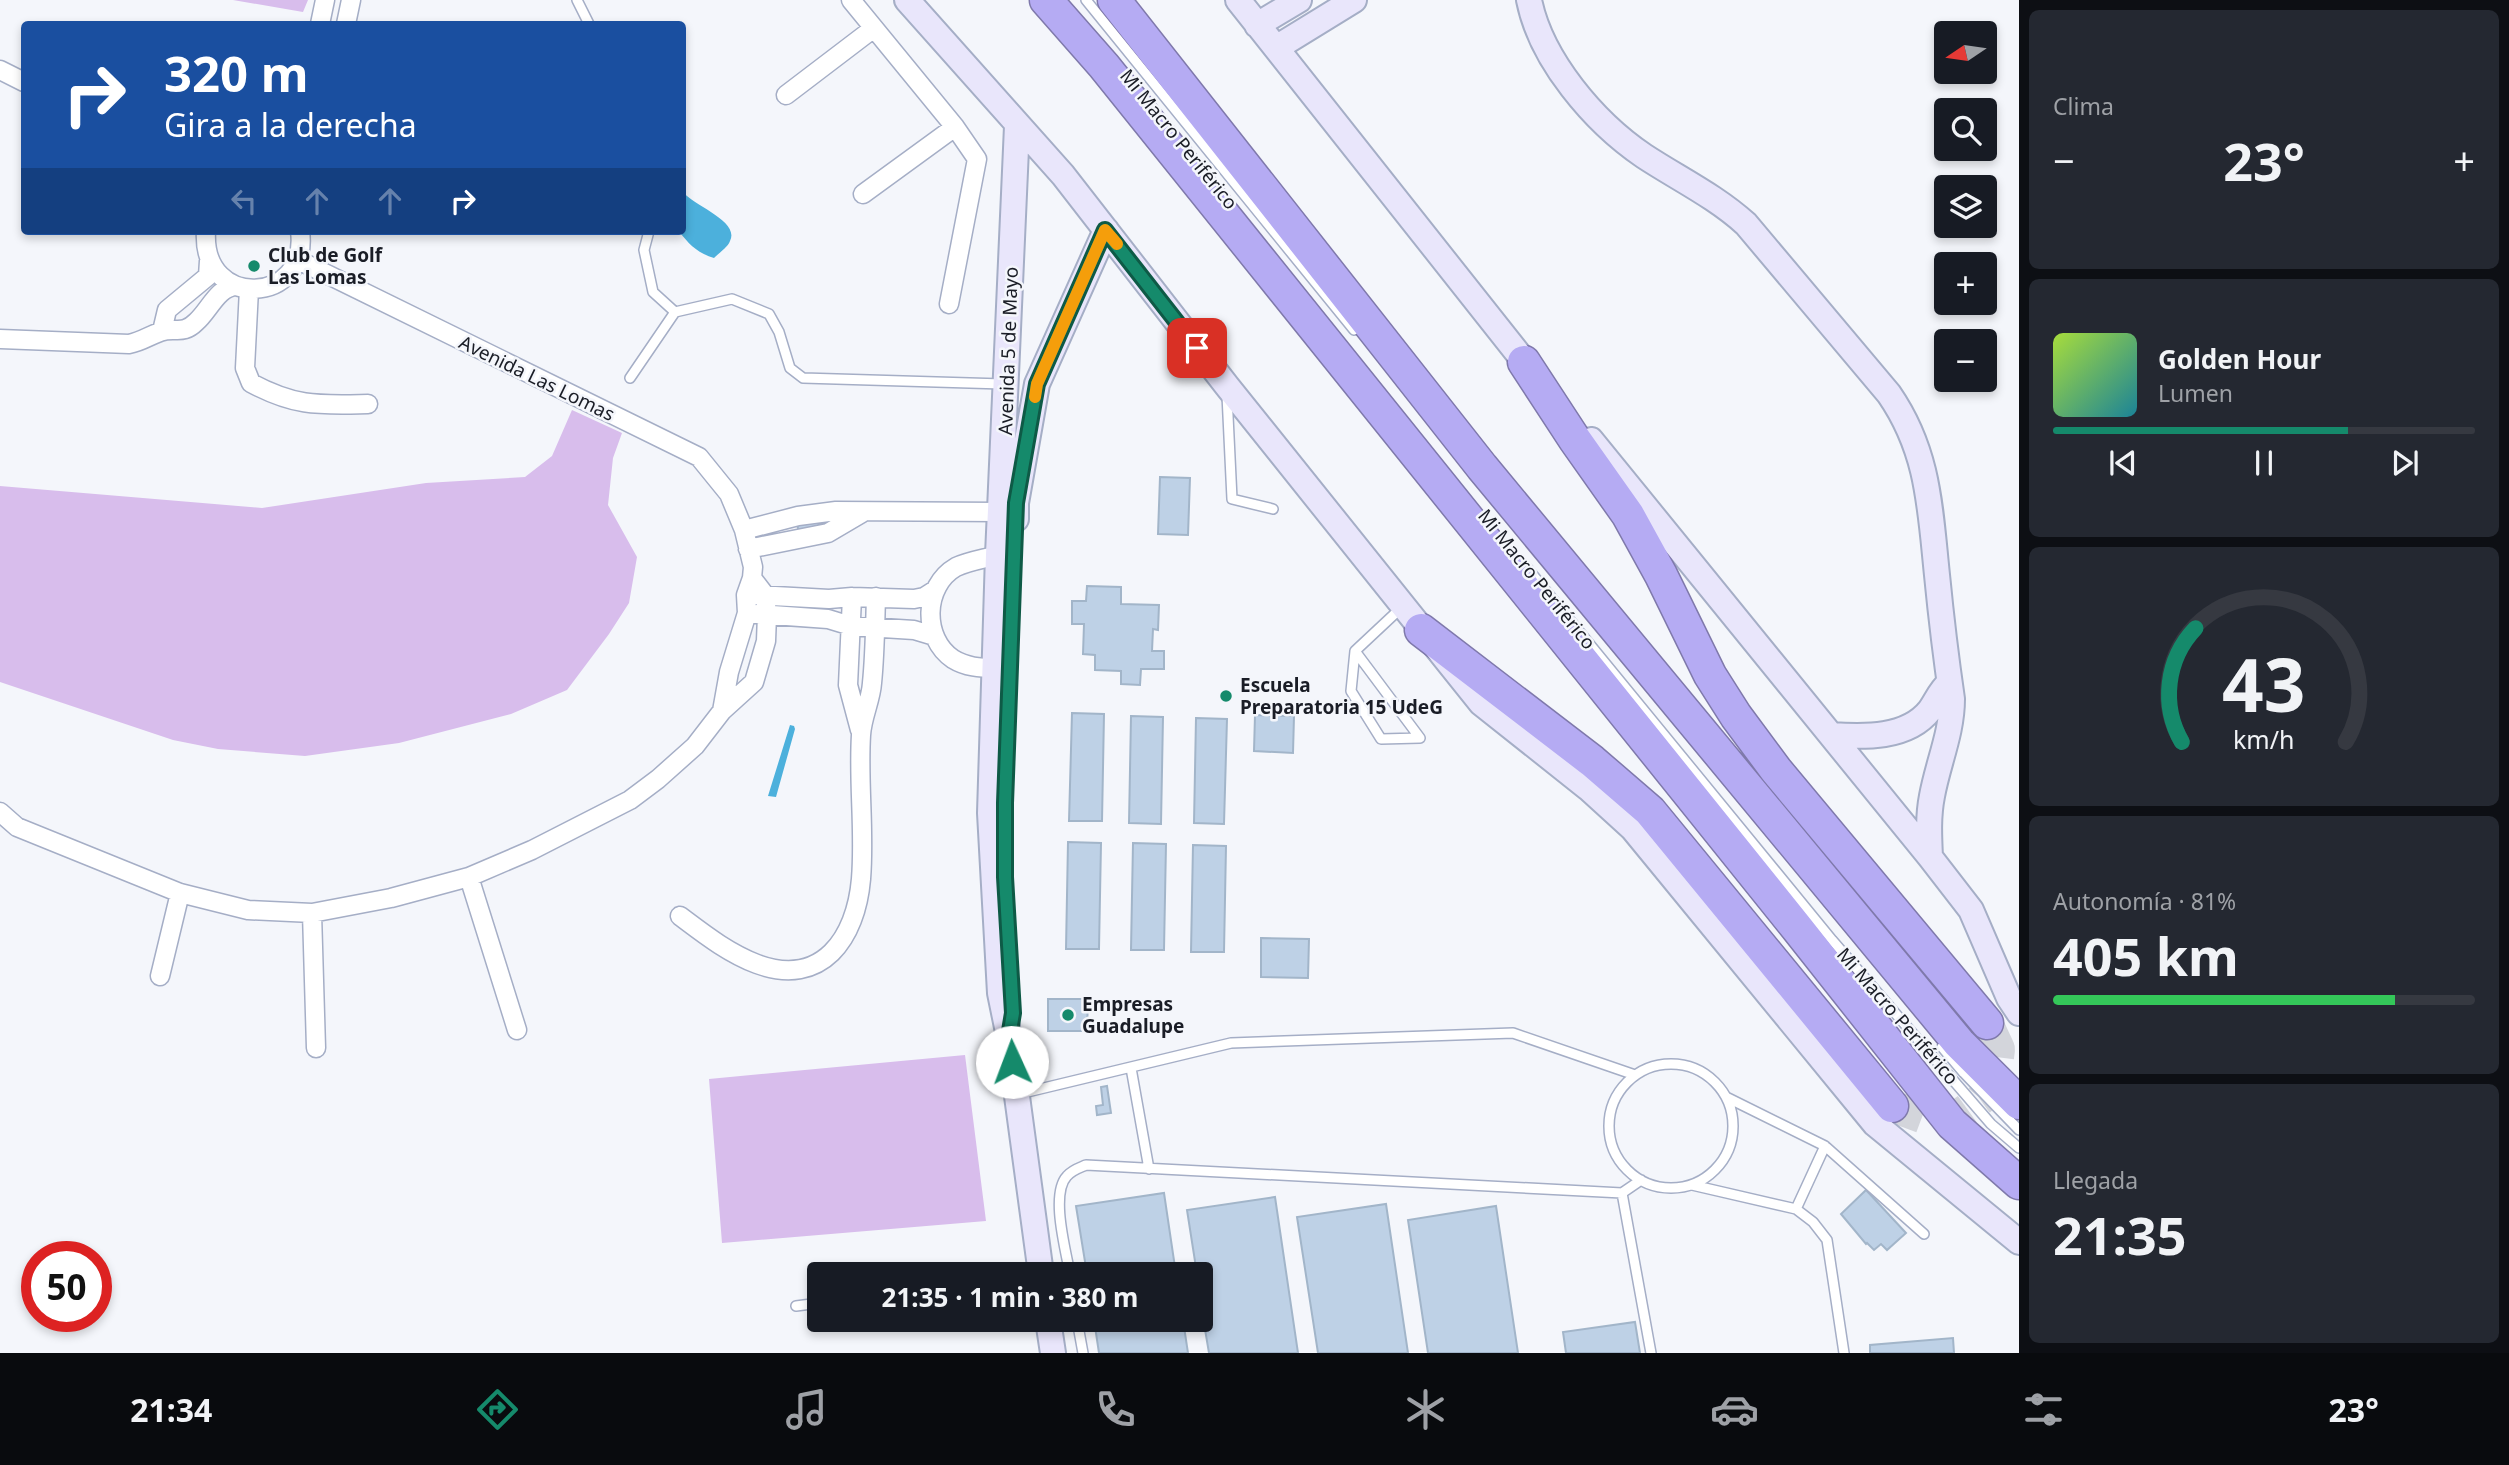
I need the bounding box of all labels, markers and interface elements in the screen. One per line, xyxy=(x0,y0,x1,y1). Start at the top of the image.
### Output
north arrow xyxy=(1934,21,1997,84)
map controls xyxy=(1934,21,1997,392)
text: 320 m xyxy=(164,40,309,106)
icon: right xyxy=(49,49,140,140)
street label: Mi Macro Periférico xyxy=(1114,63,1244,215)
text: Clima xyxy=(2053,90,2114,122)
button: search xyxy=(1934,98,1997,161)
text: Gira a la derecha xyxy=(164,103,417,146)
text: 23° xyxy=(2223,125,2305,196)
text: − xyxy=(2053,134,2075,186)
text: + xyxy=(2453,134,2475,186)
button: layers xyxy=(1934,175,1997,238)
icon: left xyxy=(225,182,263,220)
icon: ahead xyxy=(298,182,336,220)
icon: ahead xyxy=(371,182,409,220)
icon: right xyxy=(444,182,482,220)
place label: Club de Golf Las Lomas xyxy=(268,242,384,290)
button: + xyxy=(1934,252,1997,315)
marker: Club de Golf Las Lomas xyxy=(246,258,262,274)
street label: Avenida 5 de Mayo xyxy=(992,266,1024,436)
pin xyxy=(1167,318,1227,378)
street label: Avenida Las Lomas xyxy=(455,329,619,427)
icon: arrive xyxy=(1178,329,1216,367)
button: − xyxy=(1934,329,1997,392)
text: Golden Hour xyxy=(2158,341,2321,377)
text: Lumen xyxy=(2158,377,2233,409)
icon: previous xyxy=(2104,444,2142,482)
icon: pause xyxy=(2245,444,2283,482)
icon: next xyxy=(2386,444,2424,482)
street label: Mi Macro Periférico xyxy=(1472,503,1602,655)
text: 43 xyxy=(2222,635,2306,734)
place label: Escuela Preparatoria 15 UdeG xyxy=(1240,672,1443,720)
marker: Escuela Preparatoria 15 UdeG xyxy=(1218,688,1234,704)
text: km/h xyxy=(2233,722,2295,756)
text: Autonomía · 81% xyxy=(2053,885,2236,917)
text: 405 km xyxy=(2053,920,2239,991)
street label: Mi Macro Periférico xyxy=(1831,942,1965,1090)
place label: Empresas Guadalupe xyxy=(1082,991,1184,1039)
marker: Empresas Guadalupe xyxy=(1060,1007,1076,1023)
position arrow xyxy=(975,1025,1049,1099)
text: Llegada xyxy=(2053,1164,2138,1196)
text: 21:35 xyxy=(2053,1199,2187,1270)
speed limit sign: 50 xyxy=(21,1241,112,1332)
text: 21:35 · 1 min · 380 m xyxy=(882,1279,1138,1315)
icon: directions xyxy=(473,1385,522,1434)
icon: music xyxy=(782,1385,831,1434)
icon: phone xyxy=(1091,1385,1140,1434)
icon: climate xyxy=(1401,1385,1450,1434)
icon: car xyxy=(1710,1385,1759,1434)
icon: filters xyxy=(2019,1385,2068,1434)
text: 21:34 xyxy=(130,1388,212,1431)
text: 23° xyxy=(2329,1388,2379,1431)

